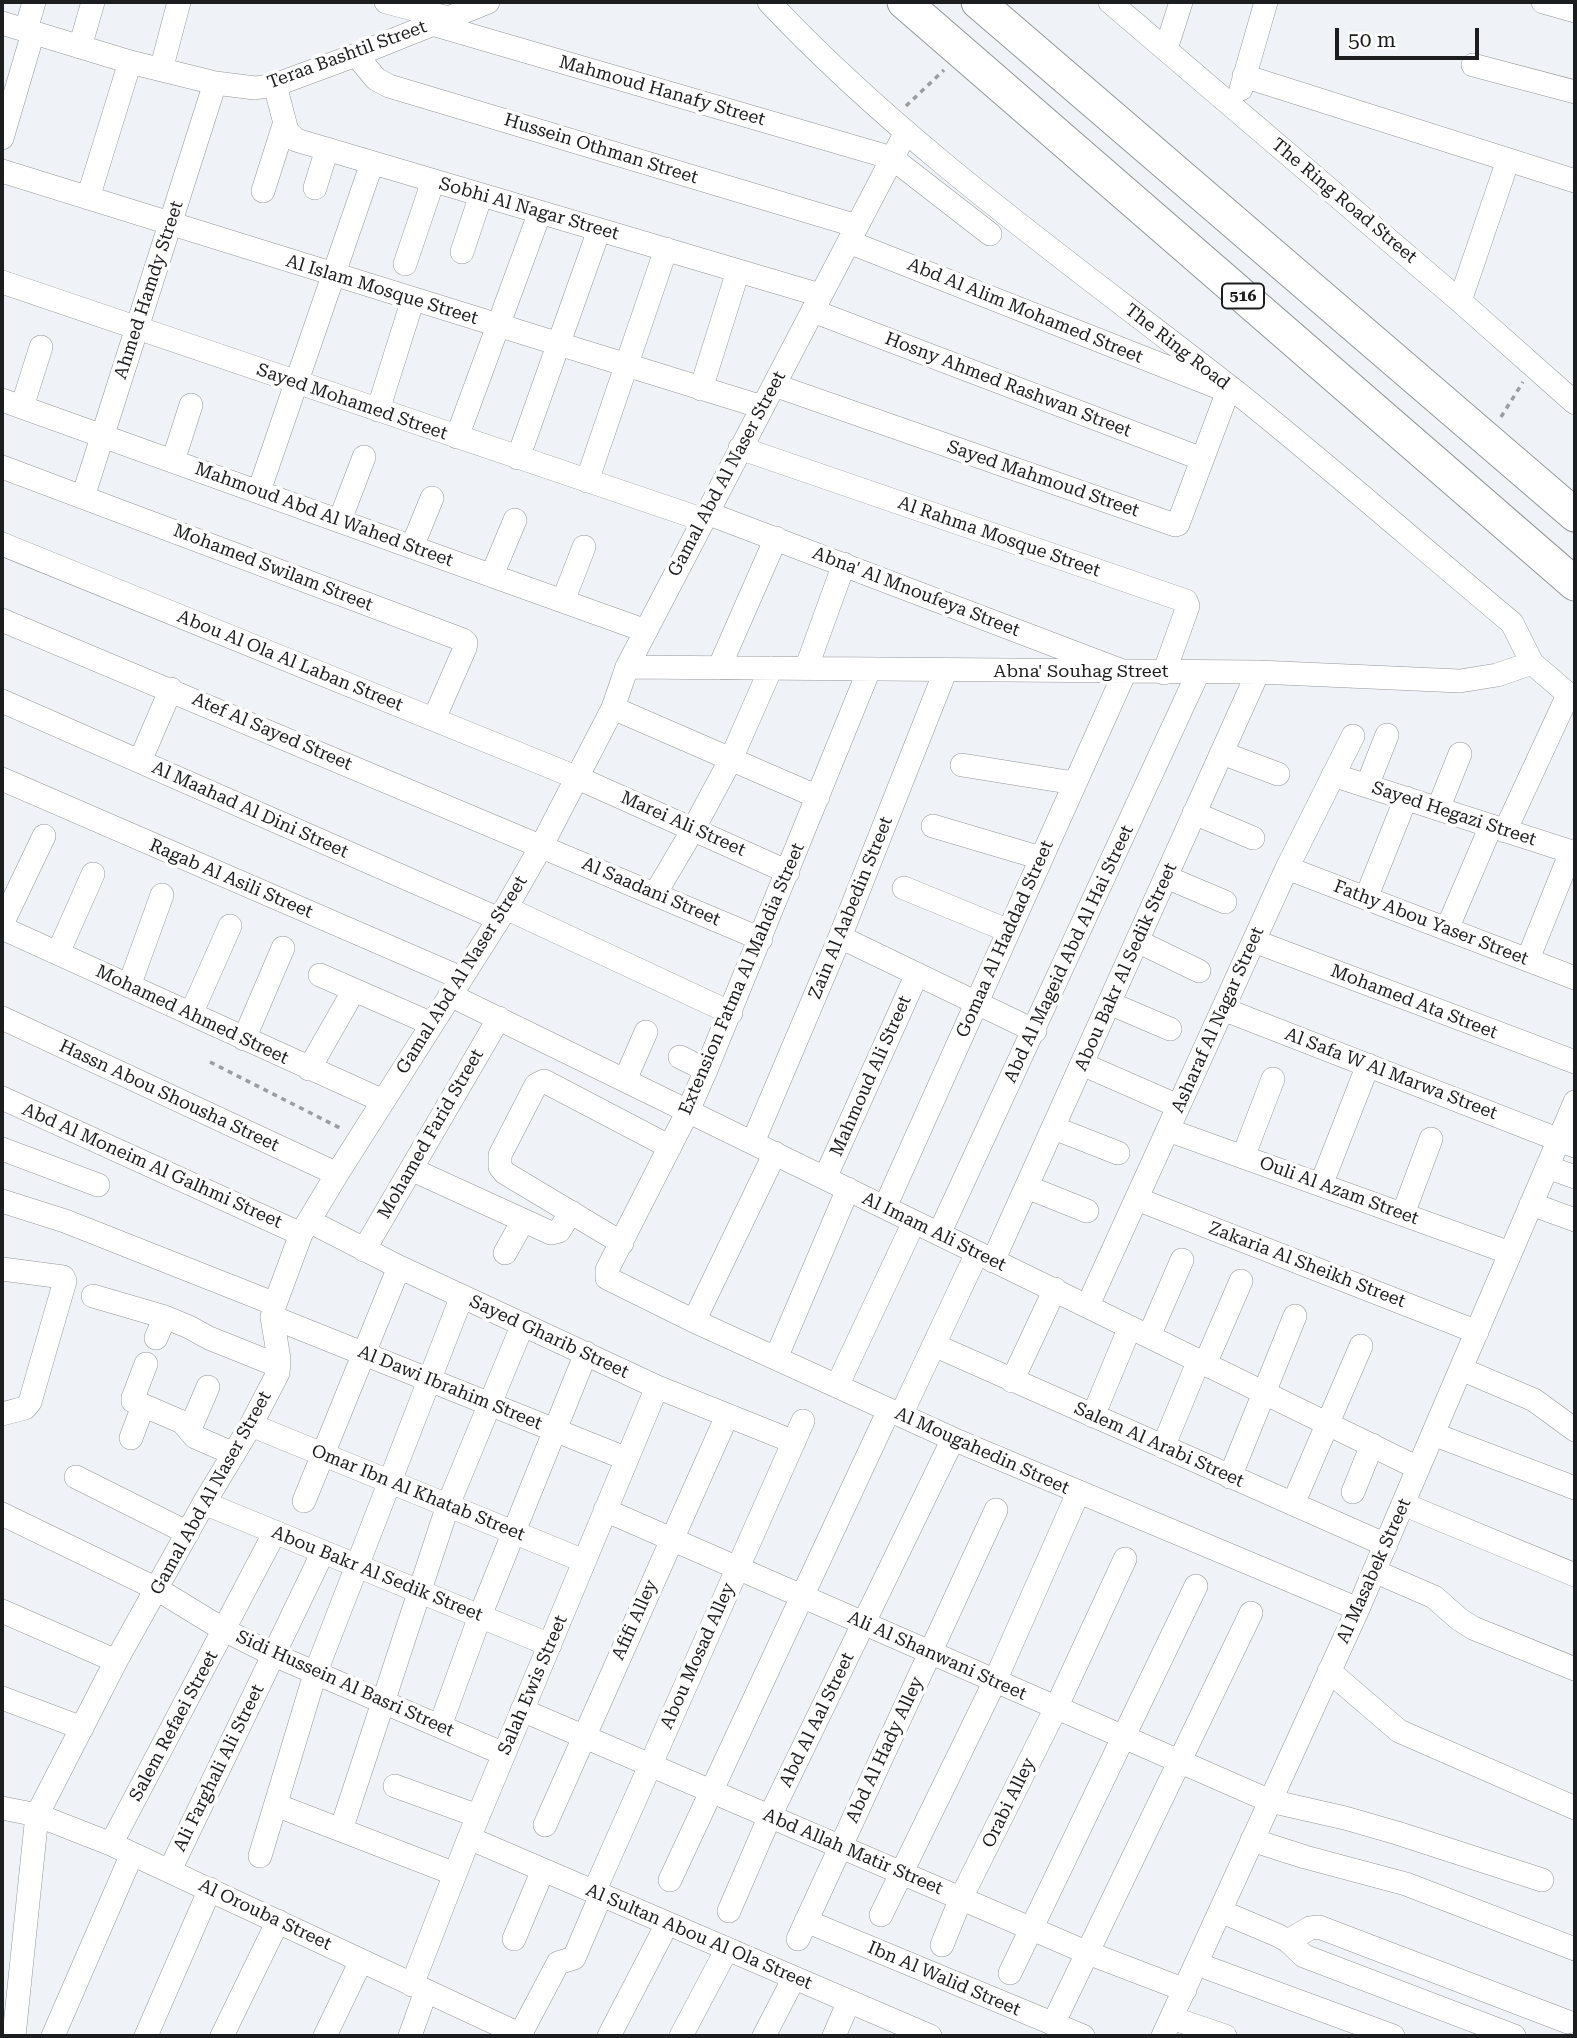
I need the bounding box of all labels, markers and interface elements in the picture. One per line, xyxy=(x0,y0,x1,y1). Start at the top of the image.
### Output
scale bar xyxy=(1339,14,1482,58)
street label: Teraa Bashtil Street xyxy=(264,16,430,94)
text: 50 m xyxy=(1348,28,1396,52)
street label: Mahmoud Hanafy Street xyxy=(556,51,768,131)
street label: Hussein Othman Street xyxy=(501,109,701,189)
street label: The Ring Road Street xyxy=(1267,134,1421,268)
street label: Sobhi Al Nagar Street xyxy=(437,173,621,245)
street label: Ahmed Hamdy Street xyxy=(110,198,188,382)
street label: Al Islam Mosque Street xyxy=(283,250,481,330)
street label: Abd Al Alim Mohamed Street xyxy=(904,254,1146,368)
road number: 516 xyxy=(1222,284,1264,308)
street label: The Ring Road xyxy=(1120,299,1234,395)
street label: Hosny Ahmed Rashwan Street xyxy=(882,328,1134,442)
street label: Sayed Mohamed Street xyxy=(254,359,450,445)
street label: Gamal Abd Al Naser Street xyxy=(664,368,790,580)
street label: Sayed Mahmoud Street xyxy=(944,436,1142,522)
street label: Mahmoud Abd Al Wahed Street xyxy=(192,458,456,572)
street label: Al Rahma Mosque Street xyxy=(895,492,1103,582)
street label: Mohamed Swilam Street xyxy=(170,520,376,616)
street label: Abna' Al Mnoufeya Street xyxy=(809,542,1023,642)
street label: Abou Al Ola Al Laban Street xyxy=(174,606,406,716)
street label: Abna' Souhag Street xyxy=(994,661,1168,683)
street label: Atef Al Sayed Street xyxy=(189,688,355,776)
street label: Al Maahad Al Dini Street xyxy=(148,757,352,863)
street label: Sayed Hegazi Street xyxy=(1369,777,1539,851)
street label: Marei Ali Street xyxy=(617,787,749,861)
street label: Zain Al Aabedin Street xyxy=(804,814,898,1002)
street label: Abd Al Mageid Abd Al Hai Street xyxy=(1000,822,1138,1086)
street label: Ragab Al Asili Street xyxy=(146,835,316,923)
street label: Gomaa Al Haddad Street xyxy=(952,837,1058,1041)
street label: Extension Fatma Al Mahdia Street xyxy=(675,840,809,1118)
street label: Al Saadani Street xyxy=(579,853,723,931)
street label: Abou Bakr Al Sedik Street xyxy=(1070,860,1182,1074)
street label: Gamal Abd Al Naser Street xyxy=(392,872,532,1078)
street label: Fathy Abou Yaser Street xyxy=(1331,876,1531,970)
street label: Asharaf Al Nagar Street xyxy=(1167,924,1269,1116)
street label: Mohamed Ata Street xyxy=(1328,960,1500,1044)
street label: Mohamed Ahmed Street xyxy=(92,961,292,1069)
street label: Mahmoud Ali Street xyxy=(826,992,916,1160)
street label: Al Safa W Al Marwa Street xyxy=(1282,1023,1500,1125)
street label: Hassn Abou Shousha Street xyxy=(56,1035,282,1157)
street label: Mohamed Farid Street xyxy=(374,1045,488,1223)
street label: Abd Al Moneim Al Galhmi Street xyxy=(19,1099,285,1233)
street label: Ouli Al Azam Street xyxy=(1256,1152,1422,1230)
street label: Al Imam Ali Street xyxy=(859,1188,1009,1276)
street label: Zakaria Al Sheikh Street xyxy=(1205,1217,1409,1313)
street label: Sayed Gharib Street xyxy=(466,1291,632,1383)
street label: Al Dawi Ibrahim Street xyxy=(355,1341,545,1435)
street label: Gamal Abd Al Naser Street xyxy=(146,1387,276,1599)
street label: Salem Al Arabi Street xyxy=(1071,1398,1247,1492)
street label: Al Mougahedin Street xyxy=(891,1403,1073,1499)
street label: Omar Ibn Al Khatab Street xyxy=(308,1440,528,1546)
street label: Al Masabek Street xyxy=(1332,1495,1416,1647)
street label: Abou Bakr Al Sedik Street xyxy=(268,1522,486,1626)
street label: Afifi Alley xyxy=(608,1576,662,1664)
street label: Abou Mosad Alley xyxy=(656,1580,740,1732)
street label: Ali Al Shanwani Street xyxy=(844,1607,1030,1705)
street label: Salah Ewis Street xyxy=(494,1612,572,1758)
street label: Sidi Hussein Al Basri Street xyxy=(233,1626,457,1742)
street label: Salem Refaei Street xyxy=(125,1647,223,1805)
street label: Abd Al Aal Street xyxy=(775,1649,859,1791)
street label: Abd Al Hady Alley xyxy=(842,1673,928,1827)
street label: Ali Farghali Ali Street xyxy=(169,1681,269,1855)
street label: Orabi Alley xyxy=(978,1754,1040,1852)
street label: Abd Allah Matir Street xyxy=(760,1804,946,1900)
street label: Al Orouba Street xyxy=(195,1875,335,1955)
street label: Al Sultan Abou Al Ola Street xyxy=(583,1879,815,1995)
street label: Ibn Al Walid Street xyxy=(864,1937,1024,2021)

